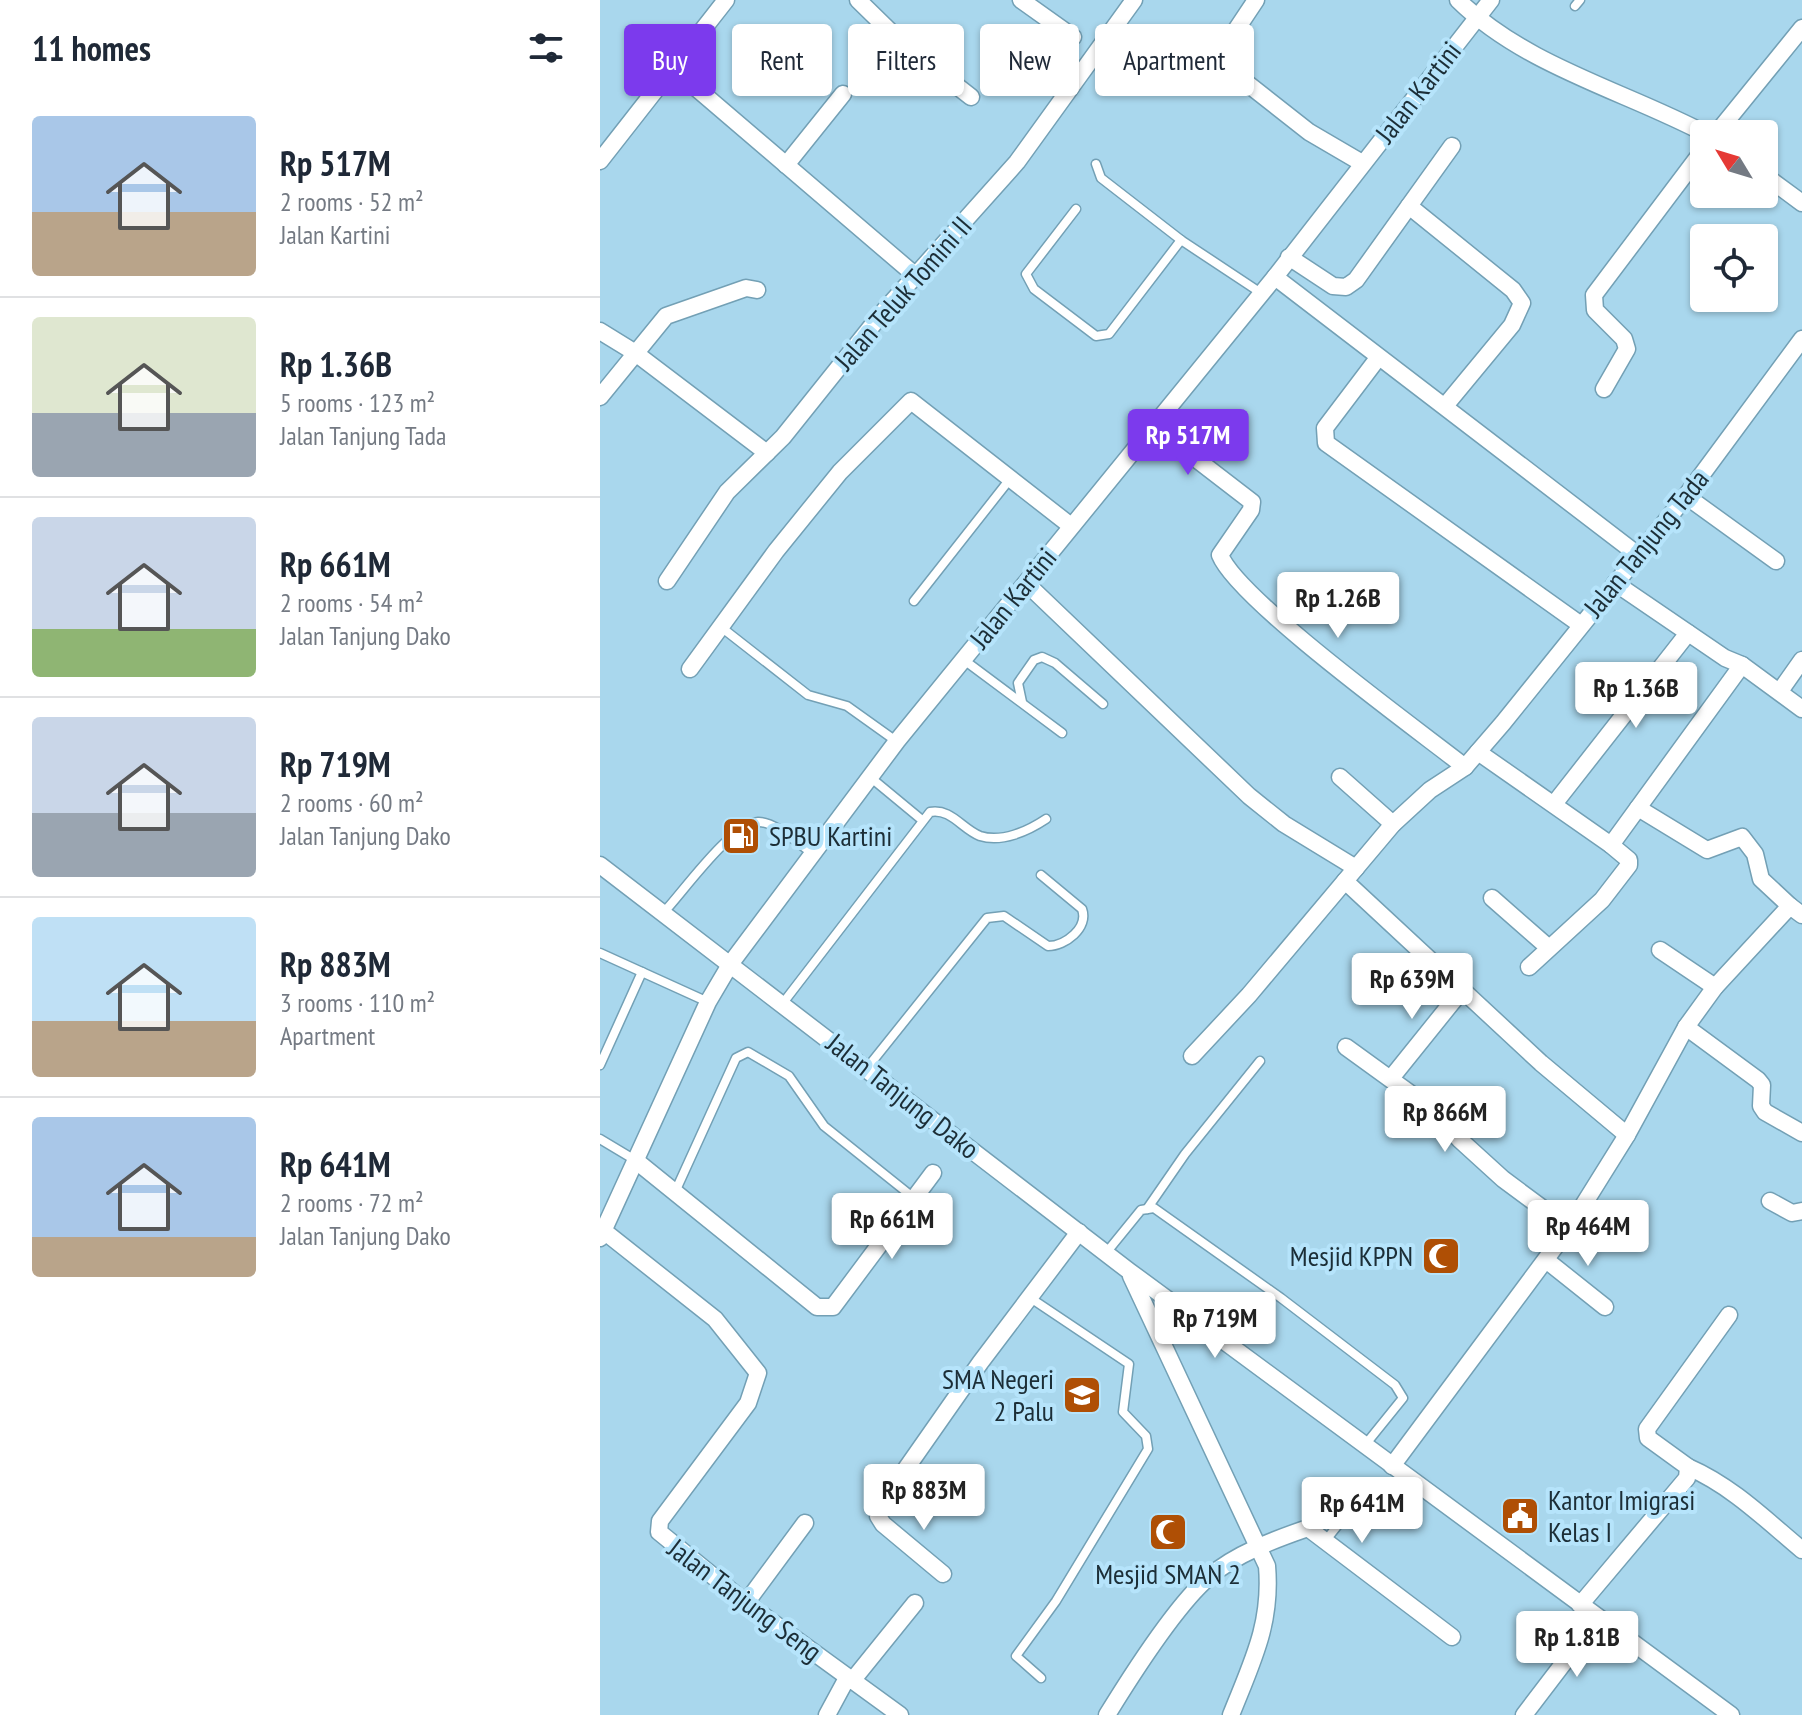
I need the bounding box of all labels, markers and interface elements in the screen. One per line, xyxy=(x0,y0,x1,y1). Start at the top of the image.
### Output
chip: Buy xyxy=(624,24,716,96)
chip: Rent xyxy=(732,24,832,96)
chip: Filters xyxy=(848,24,964,96)
chip: New xyxy=(980,24,1079,96)
chip: Apartment xyxy=(1095,24,1254,96)
text: 11 homes xyxy=(32,26,151,70)
icon: filters xyxy=(524,26,568,70)
street label: Jalan Kartini xyxy=(1366,33,1469,151)
north arrow xyxy=(1690,120,1778,208)
map controls xyxy=(1690,120,1778,312)
text: Rp 517M xyxy=(280,141,391,185)
icon: home xyxy=(96,148,192,244)
text: 2 rooms · 52 m² xyxy=(280,185,424,218)
street label: Jalan Teluk Tomini II xyxy=(825,208,980,378)
text: Jalan Kartini xyxy=(280,218,390,251)
button: locate xyxy=(1690,224,1778,312)
text: Rp 1.36B xyxy=(280,342,392,386)
icon: home xyxy=(96,349,192,445)
text: 5 rooms · 123 m² xyxy=(280,386,435,419)
pin: Rp 517M xyxy=(1114,409,1262,477)
text: Rp 517M xyxy=(1146,418,1230,451)
text: Jalan Tanjung Tada xyxy=(280,419,446,452)
street label: Jalan Tanjung Tada xyxy=(1574,461,1716,625)
street label: Jalan Kartini xyxy=(960,540,1064,656)
text: Rp 661M xyxy=(280,542,391,586)
icon: home xyxy=(96,549,192,645)
pin: Rp 1.26B xyxy=(1255,572,1421,640)
text: Rp 1.26B xyxy=(1295,581,1381,614)
text: 2 rooms · 54 m² xyxy=(280,586,424,619)
text: Jalan Tanjung Dako xyxy=(280,619,451,652)
pin: Rp 1.36B xyxy=(1553,662,1719,730)
text: Rp 1.36B xyxy=(1593,671,1679,704)
text: Rp 719M xyxy=(280,742,391,786)
icon: home xyxy=(96,749,192,845)
text: 2 rooms · 60 m² xyxy=(280,786,424,819)
fuel station icon: SPBU Kartini xyxy=(720,815,762,857)
place label: SPBU Kartini xyxy=(769,817,892,854)
text: Jalan Tanjung Dako xyxy=(280,819,451,852)
text: Rp 883M xyxy=(280,942,391,986)
icon: home xyxy=(96,949,192,1045)
pin: Rp 639M xyxy=(1338,953,1486,1021)
text: Rp 639M xyxy=(1370,962,1454,995)
text: 3 rooms · 110 m² xyxy=(280,986,435,1019)
text: Apartment xyxy=(280,1019,375,1052)
street label: Jalan Tanjung Dako xyxy=(819,1024,987,1167)
pin: Rp 866M xyxy=(1371,1086,1519,1154)
text: Rp 866M xyxy=(1403,1095,1487,1128)
text: Rp 641M xyxy=(280,1142,391,1186)
icon: home xyxy=(96,1149,192,1245)
text: 2 rooms · 72 m² xyxy=(280,1186,424,1219)
pin: Rp 661M xyxy=(818,1193,966,1261)
pin: Rp 464M xyxy=(1514,1200,1662,1268)
text: Rp 661M xyxy=(850,1202,934,1235)
text: Rp 464M xyxy=(1546,1209,1630,1242)
text: Jalan Tanjung Dako xyxy=(280,1219,451,1252)
mosque icon: Mesjid KPPN xyxy=(1420,1235,1462,1277)
place label: Mesjid KPPN xyxy=(1290,1237,1413,1274)
pin: Rp 719M xyxy=(1141,1292,1289,1360)
text: Rp 719M xyxy=(1173,1301,1257,1334)
place label: SMA Negeri 2 Palu xyxy=(942,1360,1054,1429)
school or university icon: SMA Negeri 2 Palu xyxy=(1061,1374,1103,1416)
pin: Rp 883M xyxy=(850,1464,998,1532)
text: Rp 883M xyxy=(882,1473,966,1506)
pin: Rp 641M xyxy=(1288,1477,1436,1545)
place label: Kantor Imigrasi Kelas I xyxy=(1548,1481,1695,1550)
text: Rp 641M xyxy=(1320,1486,1404,1519)
public building icon: Kantor Imigrasi Kelas I xyxy=(1499,1495,1541,1537)
mosque icon: Mesjid SMAN 2 xyxy=(1147,1511,1189,1553)
street label: Jalan Tanjung Seng xyxy=(660,1529,830,1670)
place label: Mesjid SMAN 2 xyxy=(1095,1555,1241,1592)
pin: Rp 1.81B xyxy=(1494,1611,1660,1679)
text: Rp 1.81B xyxy=(1534,1620,1620,1653)

